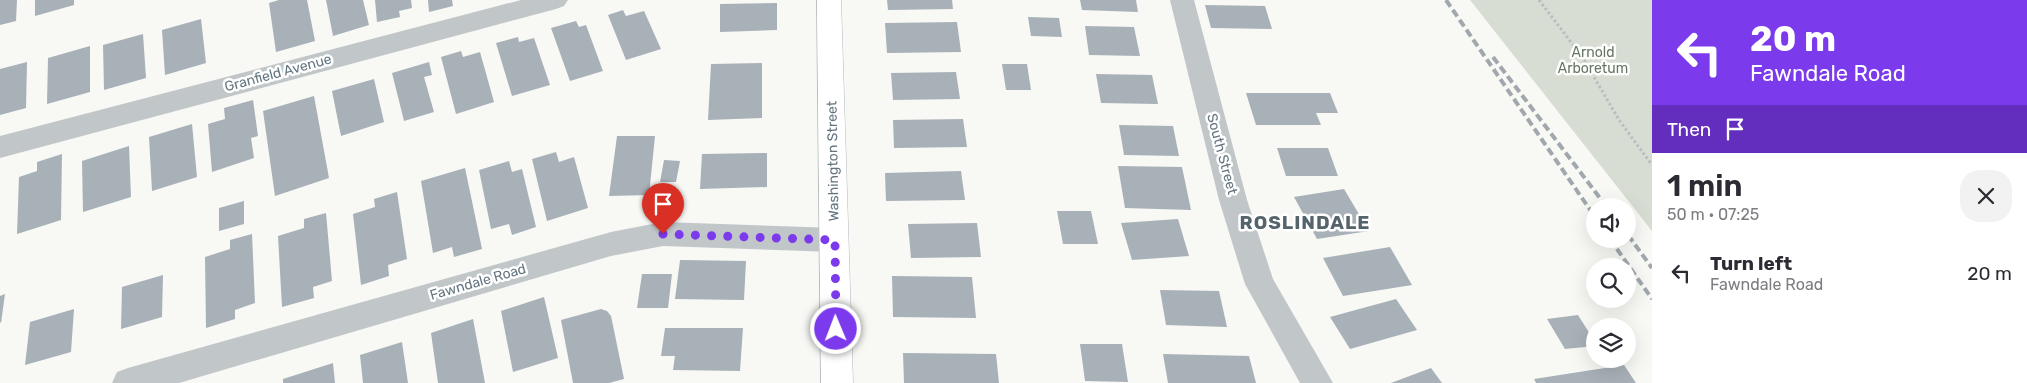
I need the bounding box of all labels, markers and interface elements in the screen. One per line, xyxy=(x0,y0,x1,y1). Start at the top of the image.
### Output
text: 20 m xyxy=(1750,18,1836,60)
icon: left xyxy=(1667,20,1732,85)
park label: Arnold Arboretum xyxy=(1558,44,1628,77)
street label: Granfield Avenue xyxy=(223,50,334,95)
text: Fawndale Road xyxy=(1750,60,1906,87)
street label: Washington Street xyxy=(823,100,843,221)
street label: South Street xyxy=(1203,112,1241,197)
icon: arrive xyxy=(1721,115,1749,143)
text: Then xyxy=(1667,118,1711,141)
text: 1 min xyxy=(1667,168,1742,204)
button: close xyxy=(1960,170,2012,222)
pin xyxy=(642,183,684,234)
icon: arrive xyxy=(649,190,677,218)
map controls xyxy=(1586,198,1636,368)
button: sound xyxy=(1586,198,1636,248)
text: 50 m · 07:25 xyxy=(1667,205,1759,224)
district label: ROSLINDALE xyxy=(1240,211,1370,234)
text: Turn left xyxy=(1710,252,1792,275)
button: search xyxy=(1586,258,1636,308)
icon: left xyxy=(1667,259,1695,287)
street label: Fawndale Road xyxy=(428,260,528,304)
text: 20 m xyxy=(1967,262,2012,285)
text: Fawndale Road xyxy=(1710,275,1823,294)
position arrow xyxy=(809,302,861,354)
button: layers xyxy=(1586,318,1636,368)

